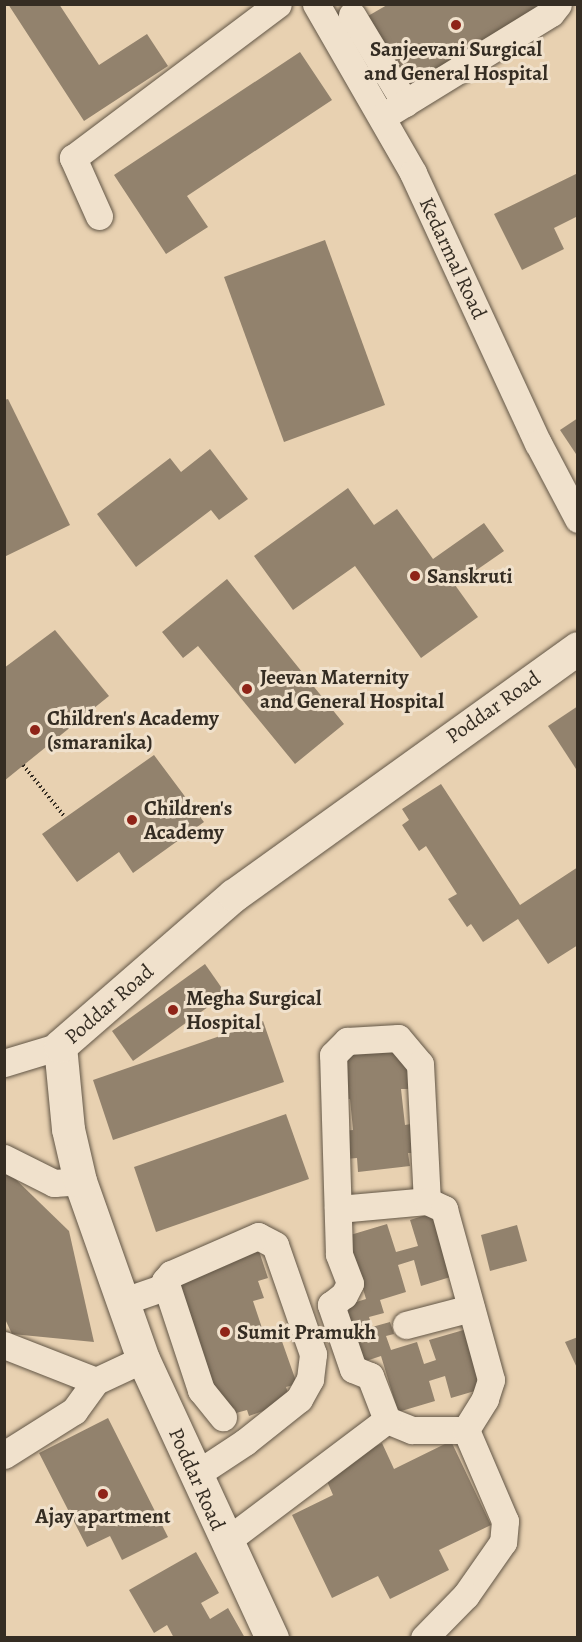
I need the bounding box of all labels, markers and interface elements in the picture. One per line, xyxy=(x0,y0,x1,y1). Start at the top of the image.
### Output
marker: Sanjeevani Surgical and General Hospital xyxy=(447,16,465,34)
place label: Sanjeevani Surgical and General Hospital xyxy=(364,36,548,86)
street label: Kedarmal Road xyxy=(414,193,492,323)
place label: Sanskruti xyxy=(427,563,513,589)
marker: Sanskruti xyxy=(408,569,422,583)
place label: Jeevan Maternity and General Hospital xyxy=(260,664,444,714)
street label: Poddar Road xyxy=(441,665,545,749)
marker: Jeevan Maternity and General Hospital xyxy=(238,680,256,698)
place label: Children's Academy (smaranika) xyxy=(47,705,219,755)
marker: Children's Academy (smaranika) xyxy=(28,723,42,737)
place label: Children's Academy xyxy=(144,795,232,845)
marker: Children's Academy xyxy=(125,813,139,827)
street label: Poddar Road xyxy=(59,959,159,1049)
place label: Megha Surgical Hospital xyxy=(186,985,322,1035)
marker: Megha Surgical Hospital xyxy=(164,1001,182,1019)
place label: Sumit Pramukh xyxy=(237,1319,376,1345)
marker: Sumit Pramukh xyxy=(218,1325,232,1339)
street label: Poddar Road xyxy=(163,1424,231,1534)
marker: Ajay apartment xyxy=(96,1487,110,1501)
place label: Ajay apartment xyxy=(35,1503,171,1529)

